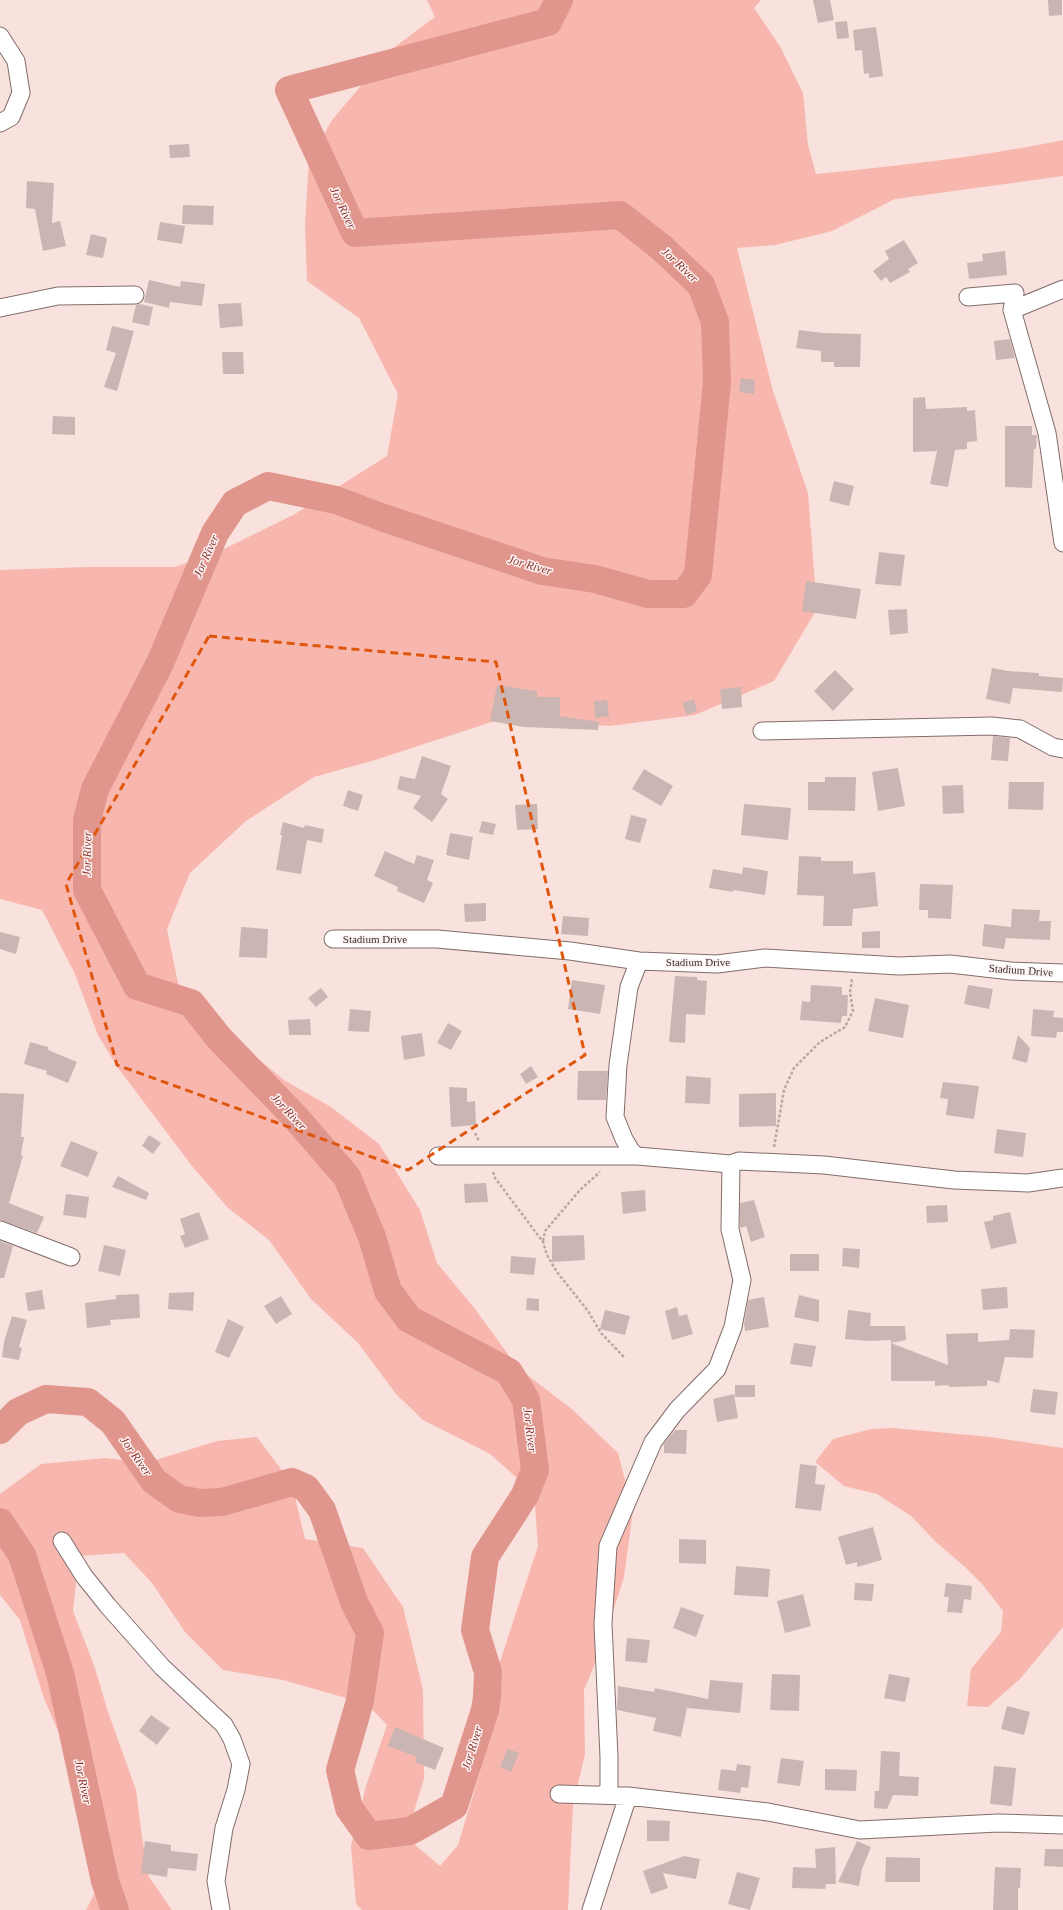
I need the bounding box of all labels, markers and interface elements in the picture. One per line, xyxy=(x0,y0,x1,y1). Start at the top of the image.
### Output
water label: Jor River xyxy=(327,185,359,232)
water label: Jor River xyxy=(659,245,701,286)
water label: Jor River xyxy=(190,532,222,579)
water label: Jor River xyxy=(506,552,554,578)
water label: Jor River xyxy=(80,831,94,877)
street label: Stadium Drive xyxy=(343,933,407,945)
street label: Stadium Drive xyxy=(666,956,730,968)
street label: Stadium Drive xyxy=(988,962,1054,978)
water label: Jor River xyxy=(269,1091,310,1133)
water label: Jor River xyxy=(520,1407,540,1454)
water label: Jor River xyxy=(117,1434,155,1479)
water label: Jor River xyxy=(459,1724,485,1772)
water label: Jor River xyxy=(71,1759,95,1806)

